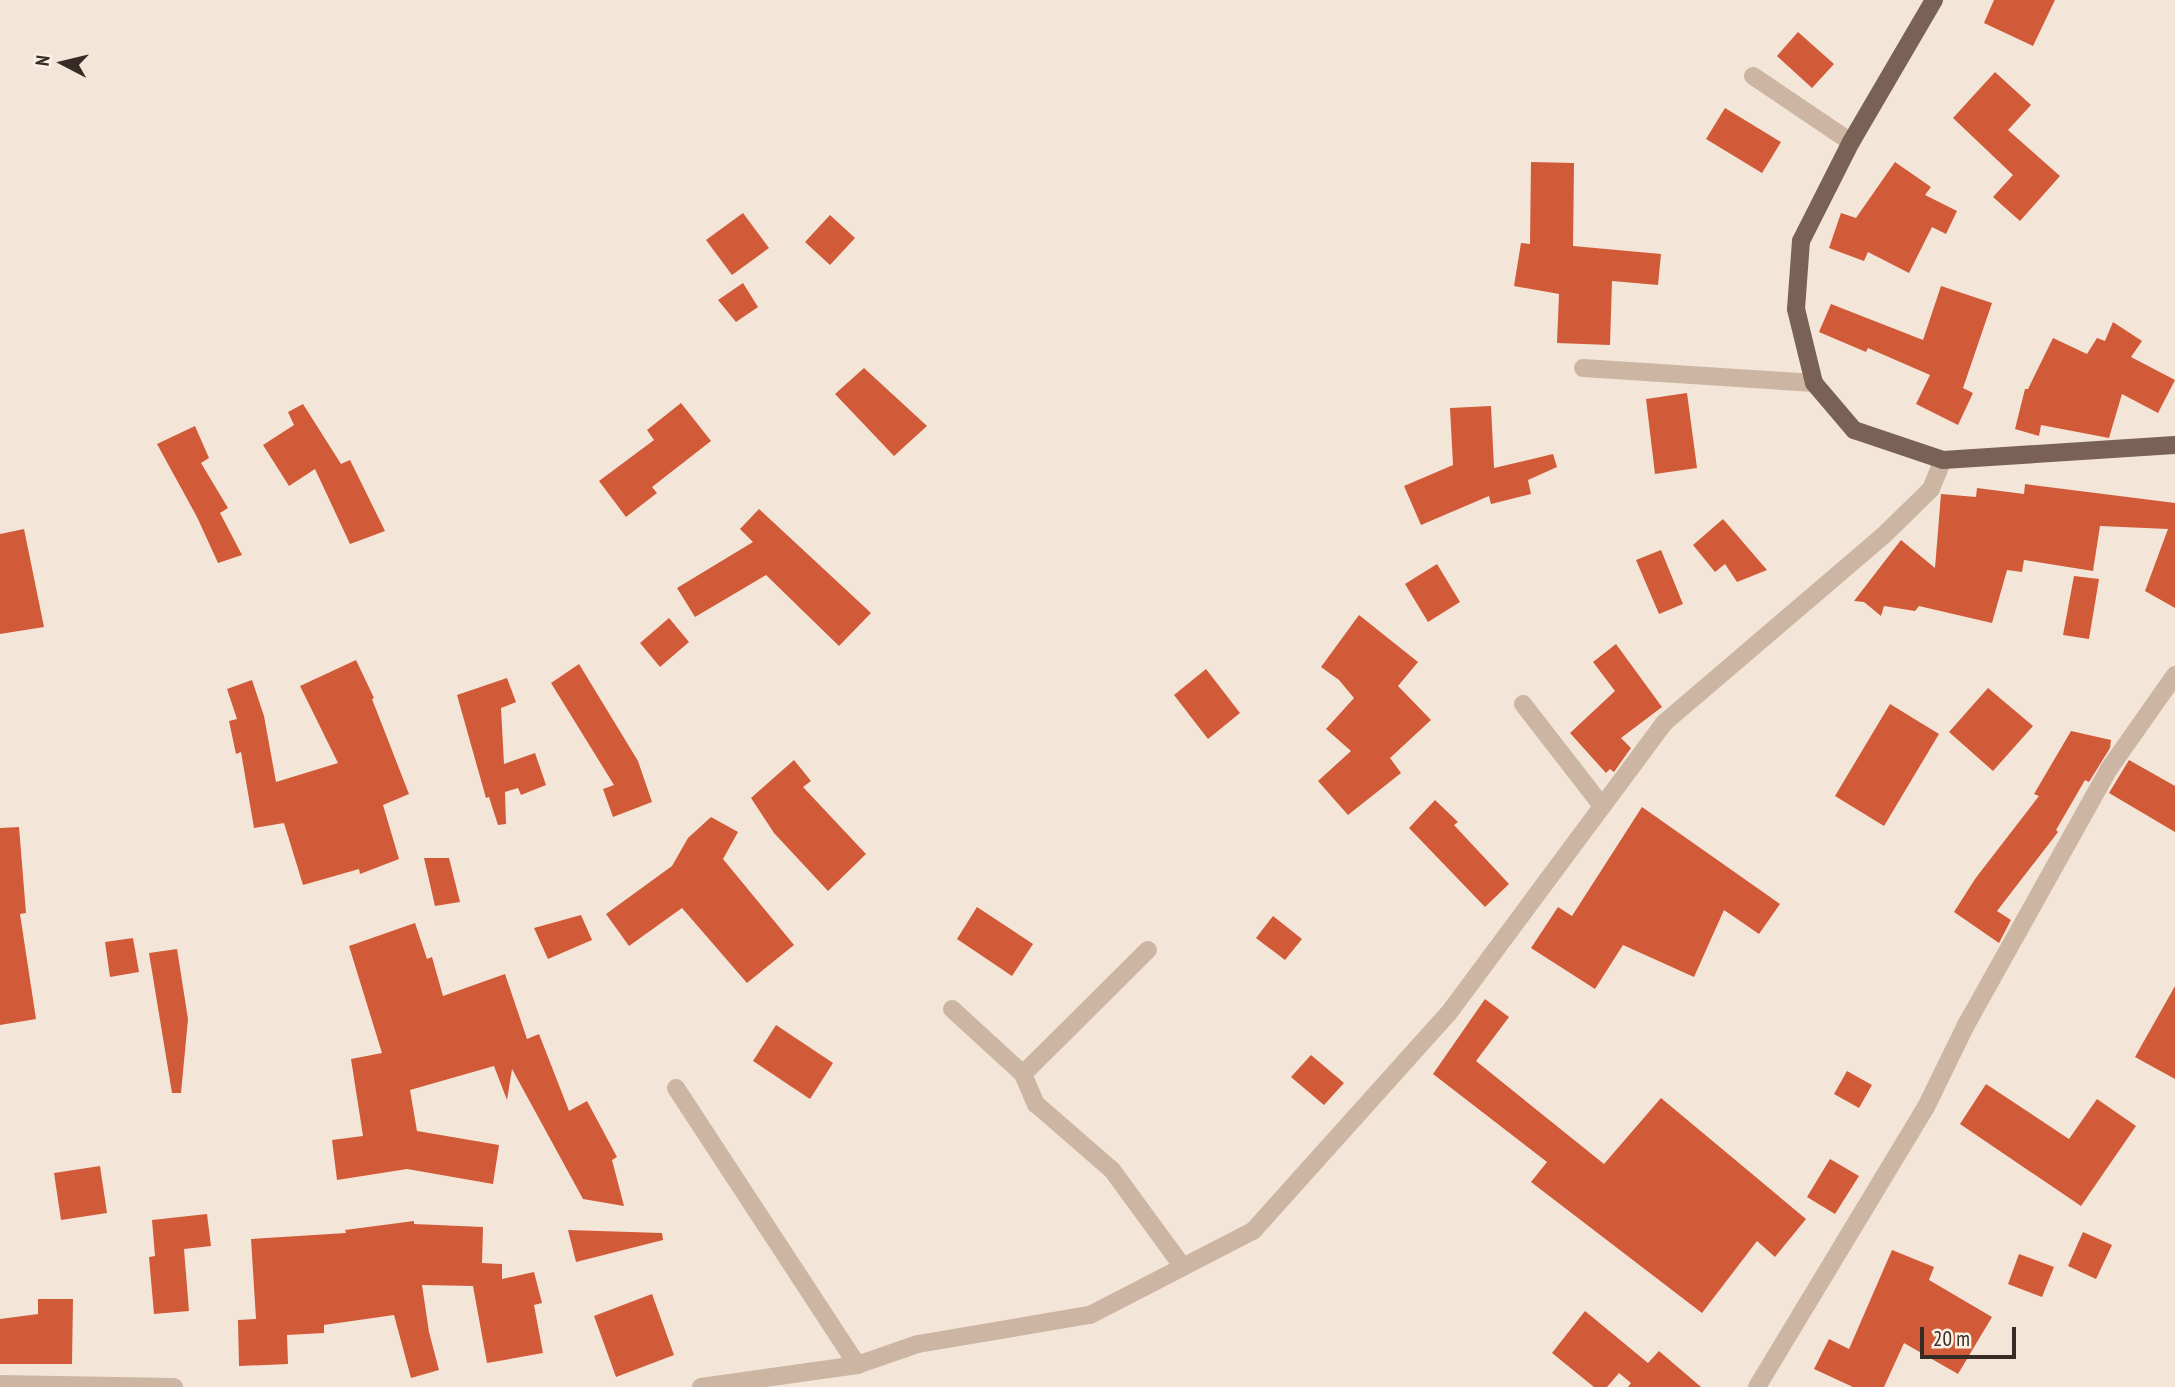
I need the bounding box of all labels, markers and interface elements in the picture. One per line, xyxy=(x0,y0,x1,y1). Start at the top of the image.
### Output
north arrow xyxy=(28,28,98,98)
text: N xyxy=(30,54,55,67)
scale bar xyxy=(1923,1314,2019,1358)
text: 20 m xyxy=(1933,1325,1970,1352)

